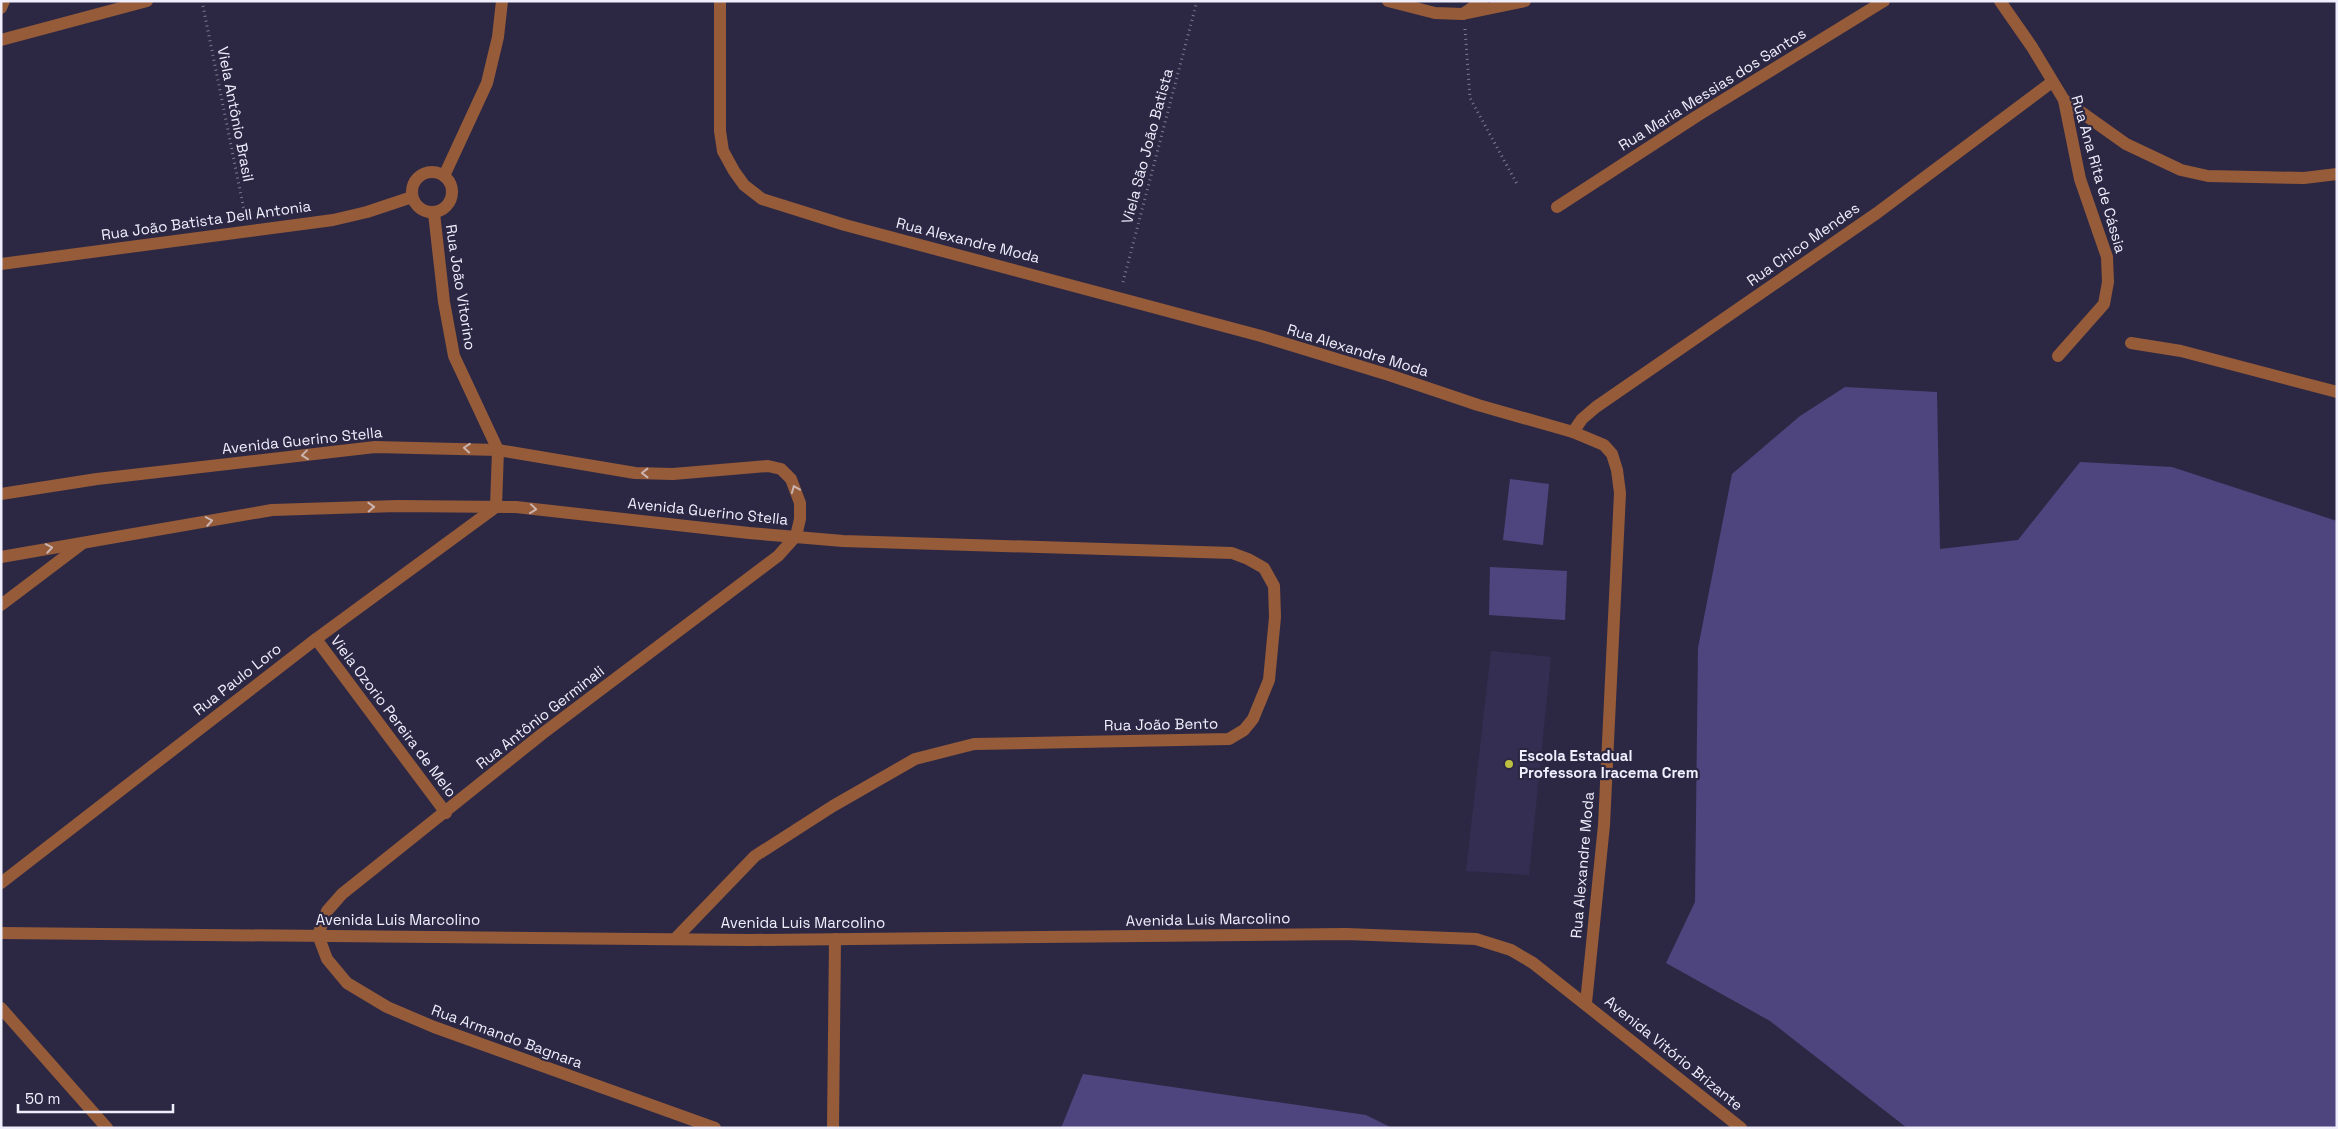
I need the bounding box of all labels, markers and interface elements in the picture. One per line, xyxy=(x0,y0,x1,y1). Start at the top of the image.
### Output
street label: Rua Maria Messias dos Santos xyxy=(1615,23,1809,155)
street label: Viela Antônio Brasil xyxy=(214,45,258,183)
street label: Viela São João Batista xyxy=(1117,66,1177,226)
street label: Rua Ana Rita de Cássia xyxy=(2067,93,2131,255)
street label: Rua João Batista Dell Antonia xyxy=(100,196,313,244)
street label: Rua Chico Mendes xyxy=(1743,198,1863,290)
street label: Rua Alexandre Moda xyxy=(894,213,1042,267)
street label: Rua João Vitorino xyxy=(442,223,480,351)
street label: Rua Alexandre Moda xyxy=(1285,319,1432,381)
street label: Avenida Guerino Stella xyxy=(221,422,383,458)
one-way arrow xyxy=(462,443,470,454)
one-way arrow xyxy=(300,449,308,460)
one-way arrow xyxy=(640,468,648,479)
one-way arrow xyxy=(791,485,802,494)
street label: Avenida Guerino Stella xyxy=(627,493,789,529)
one-way arrow xyxy=(367,501,375,512)
one-way arrow xyxy=(530,503,538,514)
one-way arrow xyxy=(205,516,214,526)
one-way arrow xyxy=(45,544,54,554)
street label: Viela Ozorio Pereira de Melo xyxy=(327,631,461,801)
street label: Rua Paulo Loro xyxy=(189,639,285,719)
street label: Rua Antônio Germinali xyxy=(472,661,608,773)
street label: Rua João Bento xyxy=(1104,714,1218,734)
place label: Escola Estadual Professora Iracema Crem xyxy=(1519,746,1699,782)
marker: Escola Estadual Professora Iracema Crem xyxy=(1503,758,1515,770)
street label: Rua Alexandre Moda xyxy=(1566,790,1598,939)
street label: Avenida Luis Marcolino xyxy=(1126,908,1290,930)
street label: Avenida Luis Marcolino xyxy=(316,910,480,929)
street label: Avenida Luis Marcolino xyxy=(721,913,885,932)
street label: Avenida Vitório Brizante xyxy=(1601,991,1747,1115)
street label: Rua Armando Bagnara xyxy=(429,1000,585,1072)
scale bar xyxy=(18,1082,172,1114)
text: 50 m xyxy=(25,1089,60,1108)

